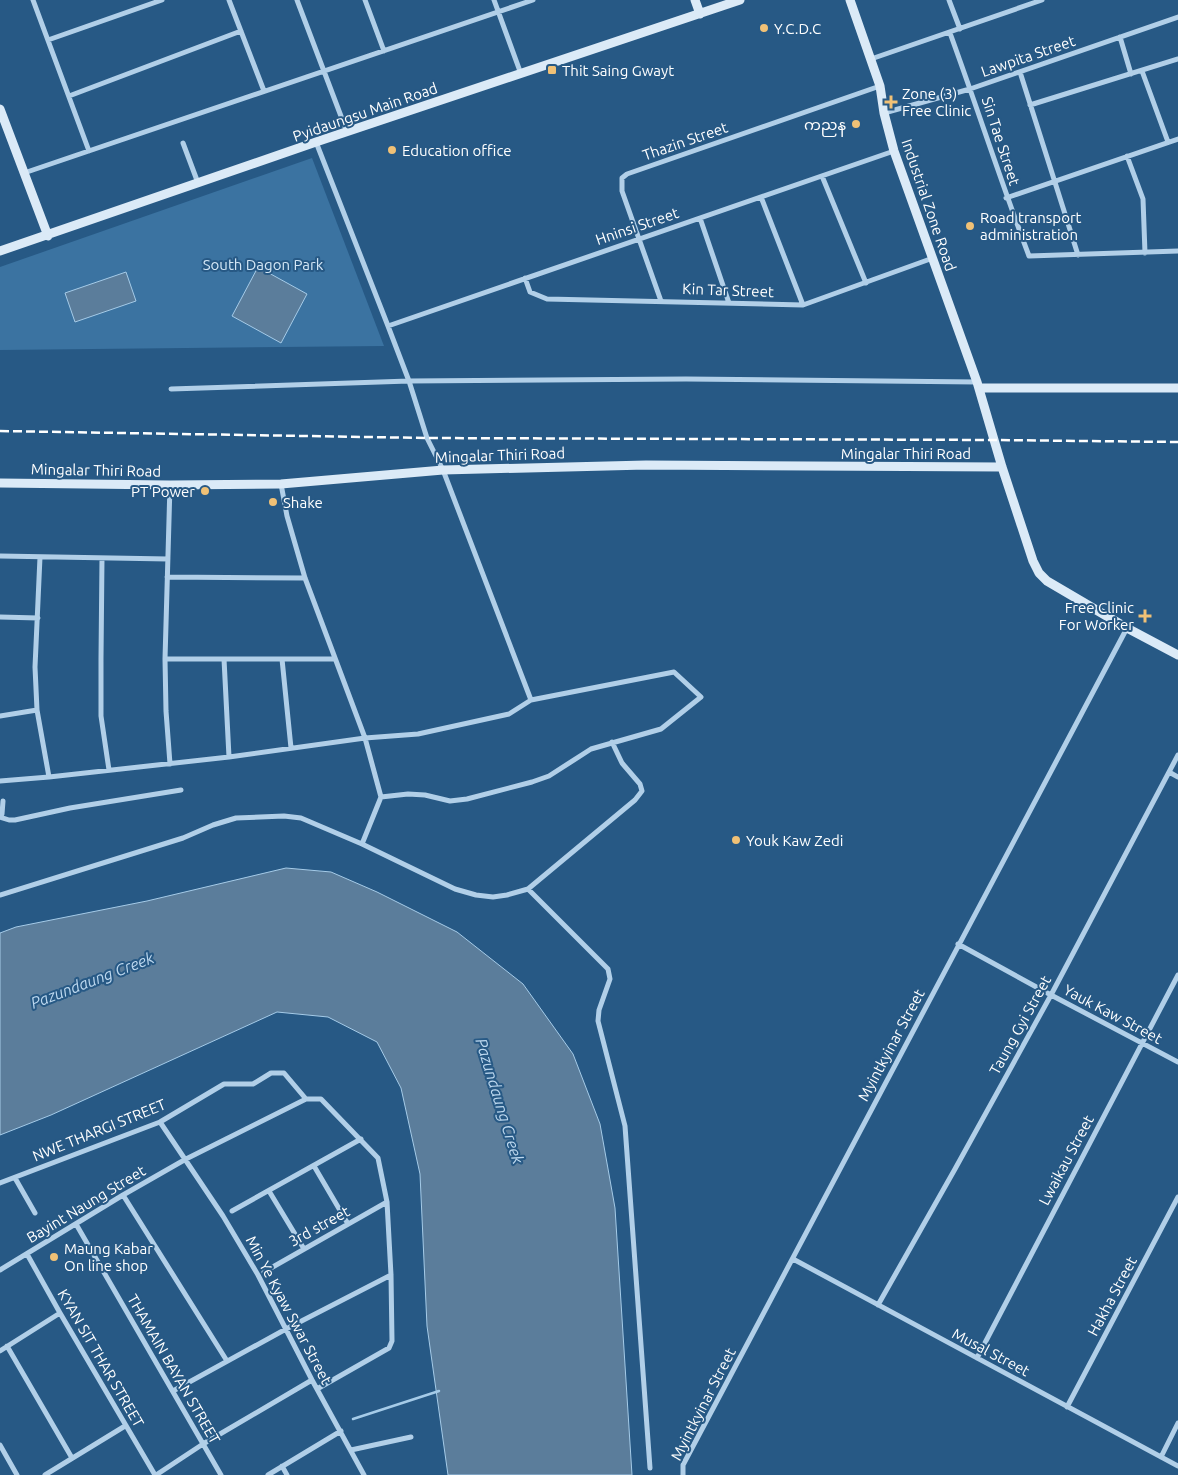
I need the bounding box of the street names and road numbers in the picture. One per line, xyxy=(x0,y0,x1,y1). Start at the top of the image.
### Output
street label: Lawpita Street xyxy=(979,32,1077,80)
street label: Pyidaungsu Main Road xyxy=(290,79,440,145)
street label: Sin Tae Street xyxy=(979,94,1023,188)
street label: Thazin Street xyxy=(640,118,730,164)
street label: Industrial Zone Road xyxy=(898,137,960,273)
street label: Hninsi Street xyxy=(593,204,681,248)
street label: Kin Tar Street xyxy=(682,280,774,300)
street label: Mingalar Thiri Road xyxy=(435,444,565,466)
street label: Mingalar Thiri Road xyxy=(841,445,971,462)
street label: Mingalar Thiri Road xyxy=(31,460,161,480)
street label: Taung Gyi Street xyxy=(986,972,1054,1078)
street label: Yauk Kaw Street xyxy=(1061,981,1165,1047)
street label: Myintkyinar Street xyxy=(854,986,928,1104)
street label: NWE THARGI STREET xyxy=(30,1095,169,1165)
street label: Lwaikau Street xyxy=(1035,1112,1097,1208)
street label: Bayint Naung Street xyxy=(24,1162,149,1246)
street label: 3rd street xyxy=(286,1202,352,1250)
street label: Min Ye Kyaw Swar Street xyxy=(243,1233,335,1387)
street label: Hakha Street xyxy=(1084,1253,1140,1339)
street label: KYAN SIT THAR STREET xyxy=(55,1286,148,1431)
street label: THAMAIN BAYAN STREET xyxy=(124,1291,224,1447)
street label: Musal Street xyxy=(949,1325,1033,1380)
street label: Myintkyinar Street xyxy=(667,1345,739,1463)

